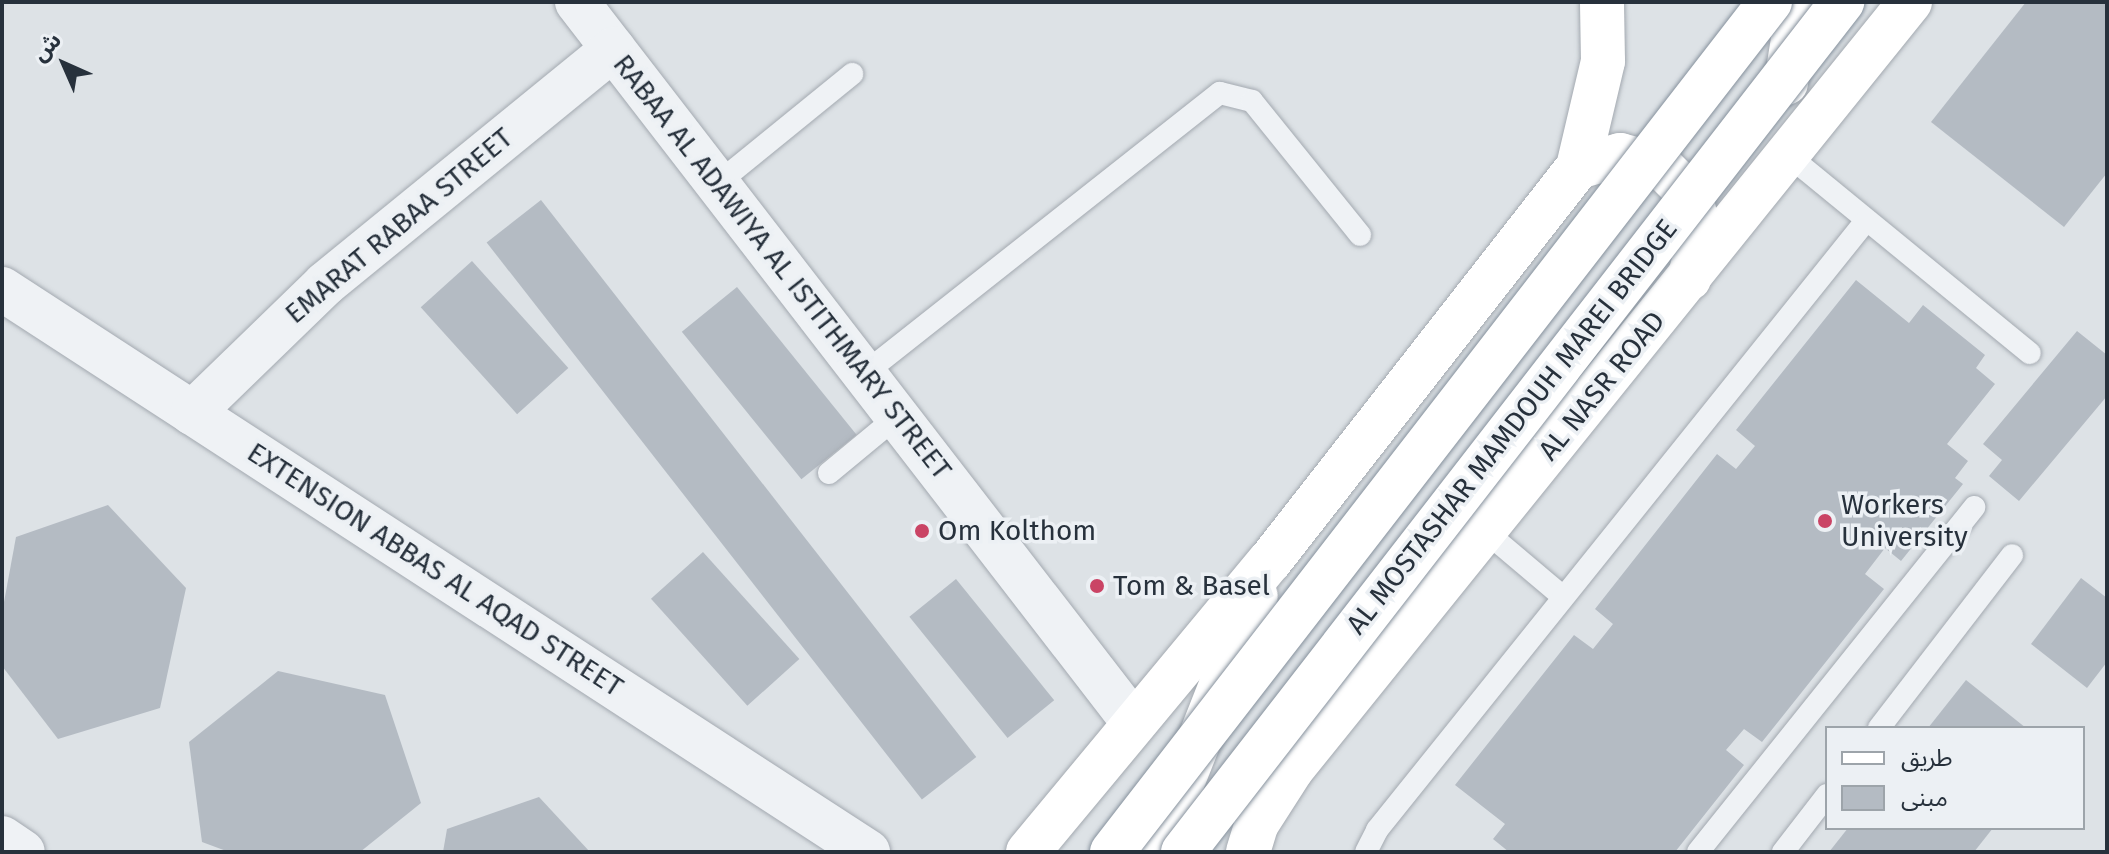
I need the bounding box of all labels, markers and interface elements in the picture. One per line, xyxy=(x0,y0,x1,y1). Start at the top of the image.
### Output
north arrow xyxy=(24,24,104,104)
text: ش xyxy=(26,26,67,67)
street label: RABAA AL ADAWIYA AL ISTITHMARY STREET xyxy=(606,48,958,486)
street label: EMARAT RABAA STREET xyxy=(279,121,519,331)
street label: AL MOSTASHAR MAMDOUH MAREI BRIDGE xyxy=(1340,213,1684,641)
street label: AL NASR ROAD xyxy=(1532,305,1672,467)
street label: EXTENSION ABBAS AL AQAD STREET xyxy=(241,436,629,704)
place label: Workers University xyxy=(1841,488,1968,554)
marker: Workers University xyxy=(1816,512,1834,530)
place label: Om Kolthom xyxy=(938,514,1096,548)
marker: Om Kolthom xyxy=(913,522,931,540)
place label: Tom & Basel xyxy=(1113,569,1270,603)
marker: Tom & Basel xyxy=(1088,577,1106,595)
legend xyxy=(1825,726,2085,830)
text: طريق xyxy=(1901,744,1953,772)
text: مبنى xyxy=(1901,784,1948,812)

